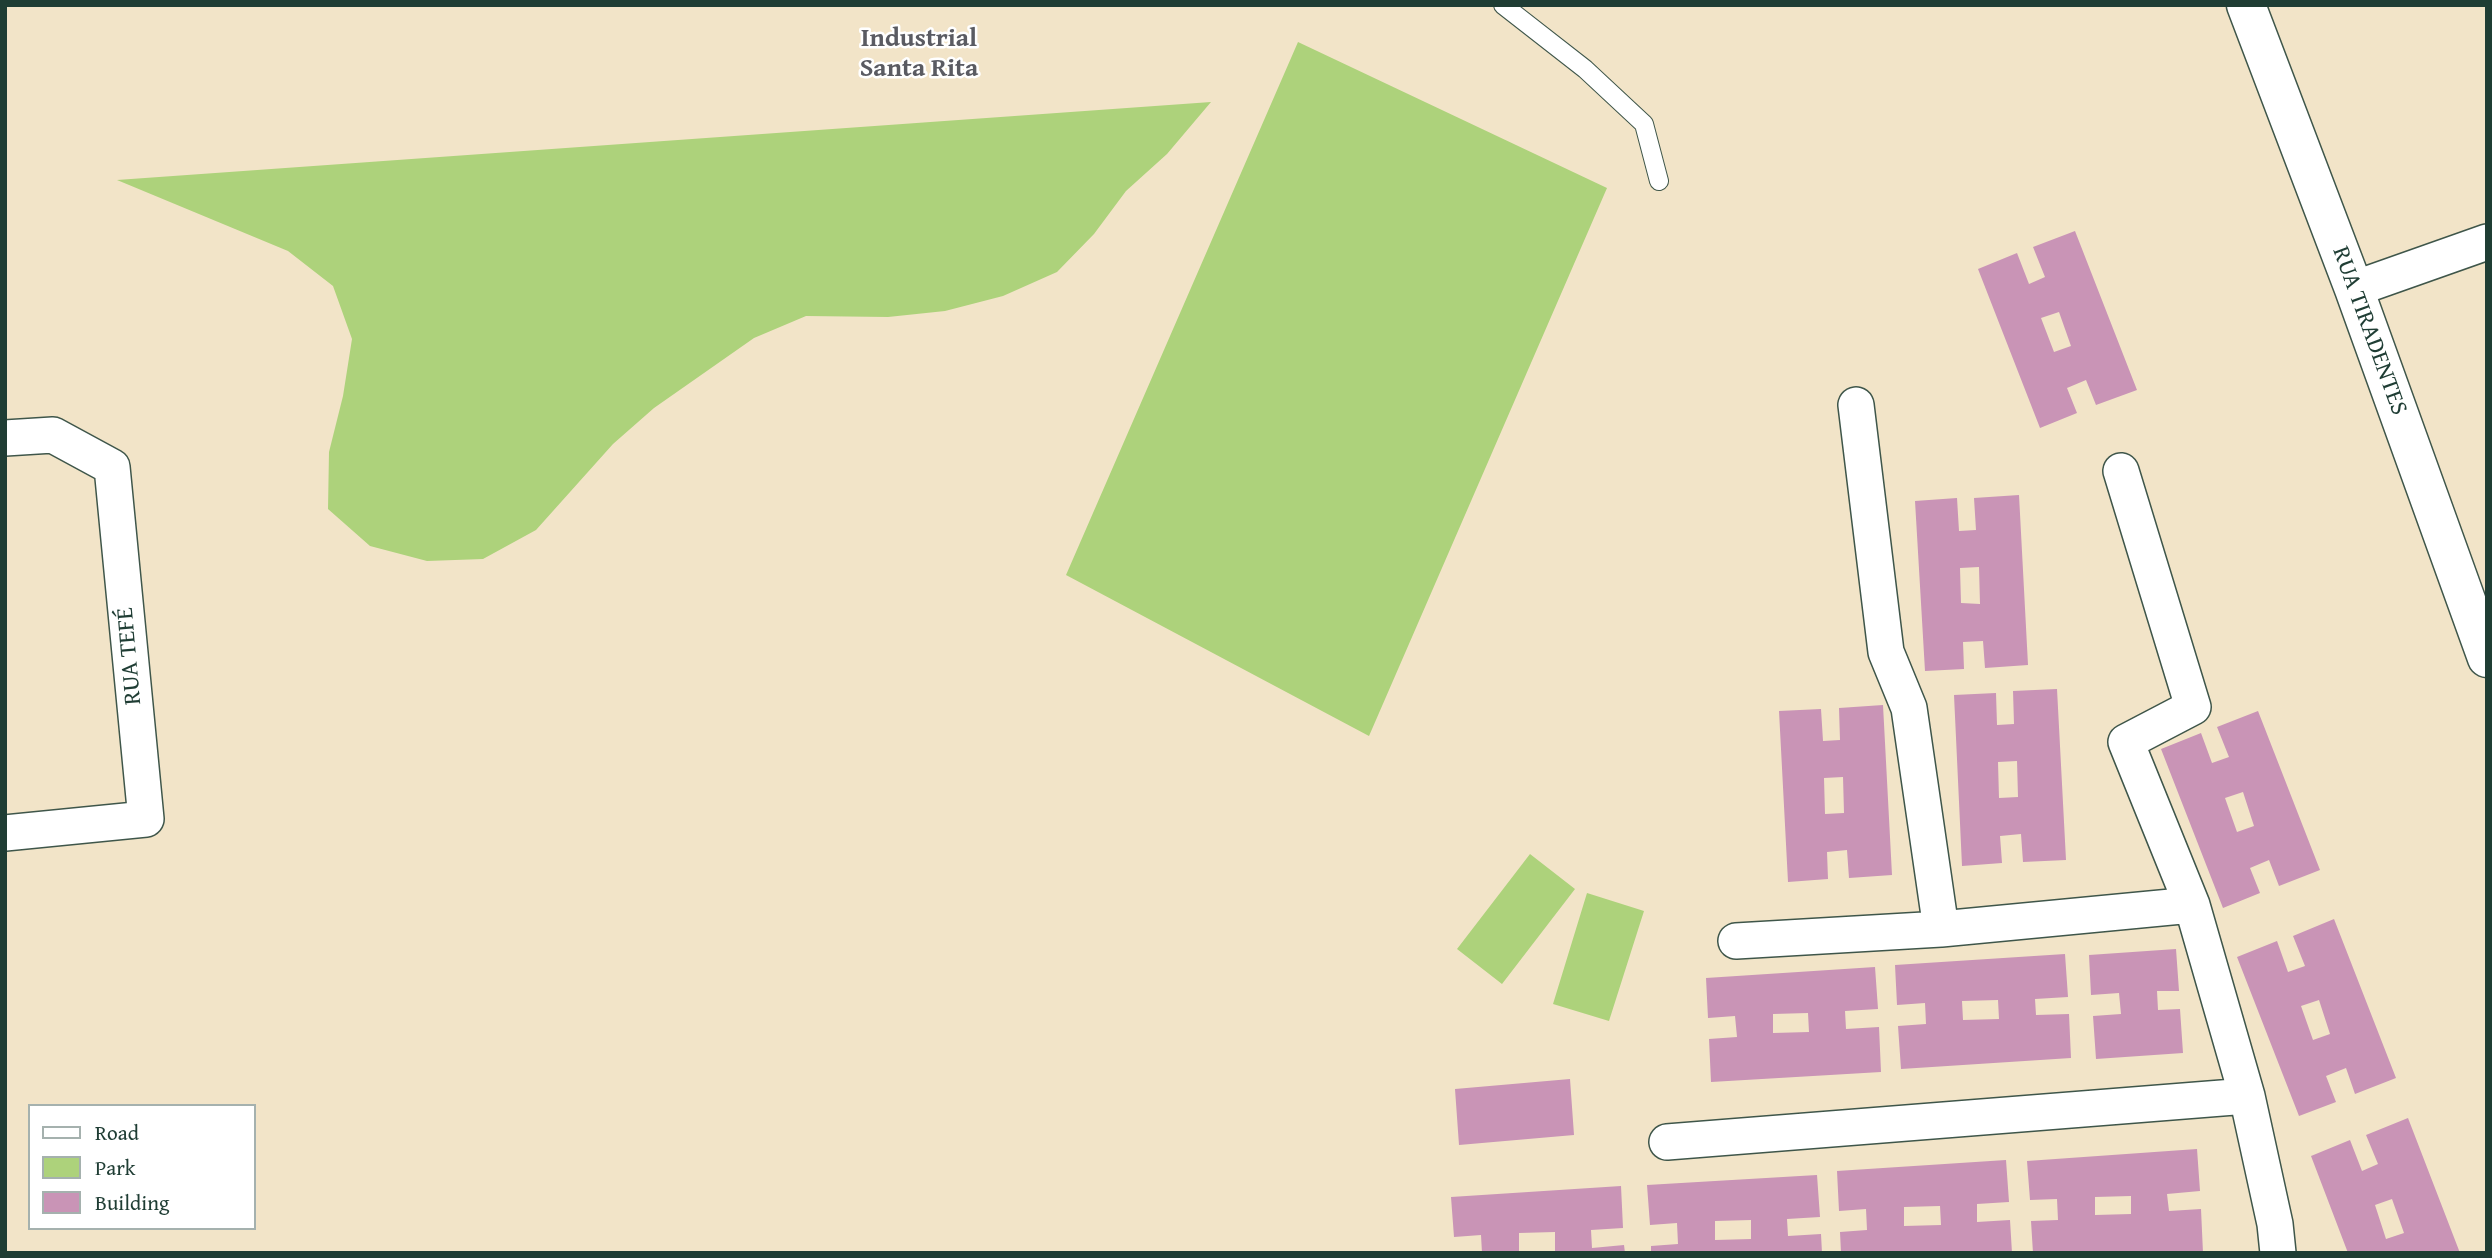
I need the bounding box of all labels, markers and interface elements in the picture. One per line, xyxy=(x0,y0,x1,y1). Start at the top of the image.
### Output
district label: Industrial Santa Rita xyxy=(860,23,978,84)
street label: RUA TIRADENTES xyxy=(2325,243,2413,419)
street label: RUA TEFÉ xyxy=(111,606,149,706)
legend xyxy=(28,1104,256,1230)
text: Road xyxy=(95,1117,139,1148)
text: Park xyxy=(95,1152,136,1183)
text: Building xyxy=(95,1187,169,1218)

